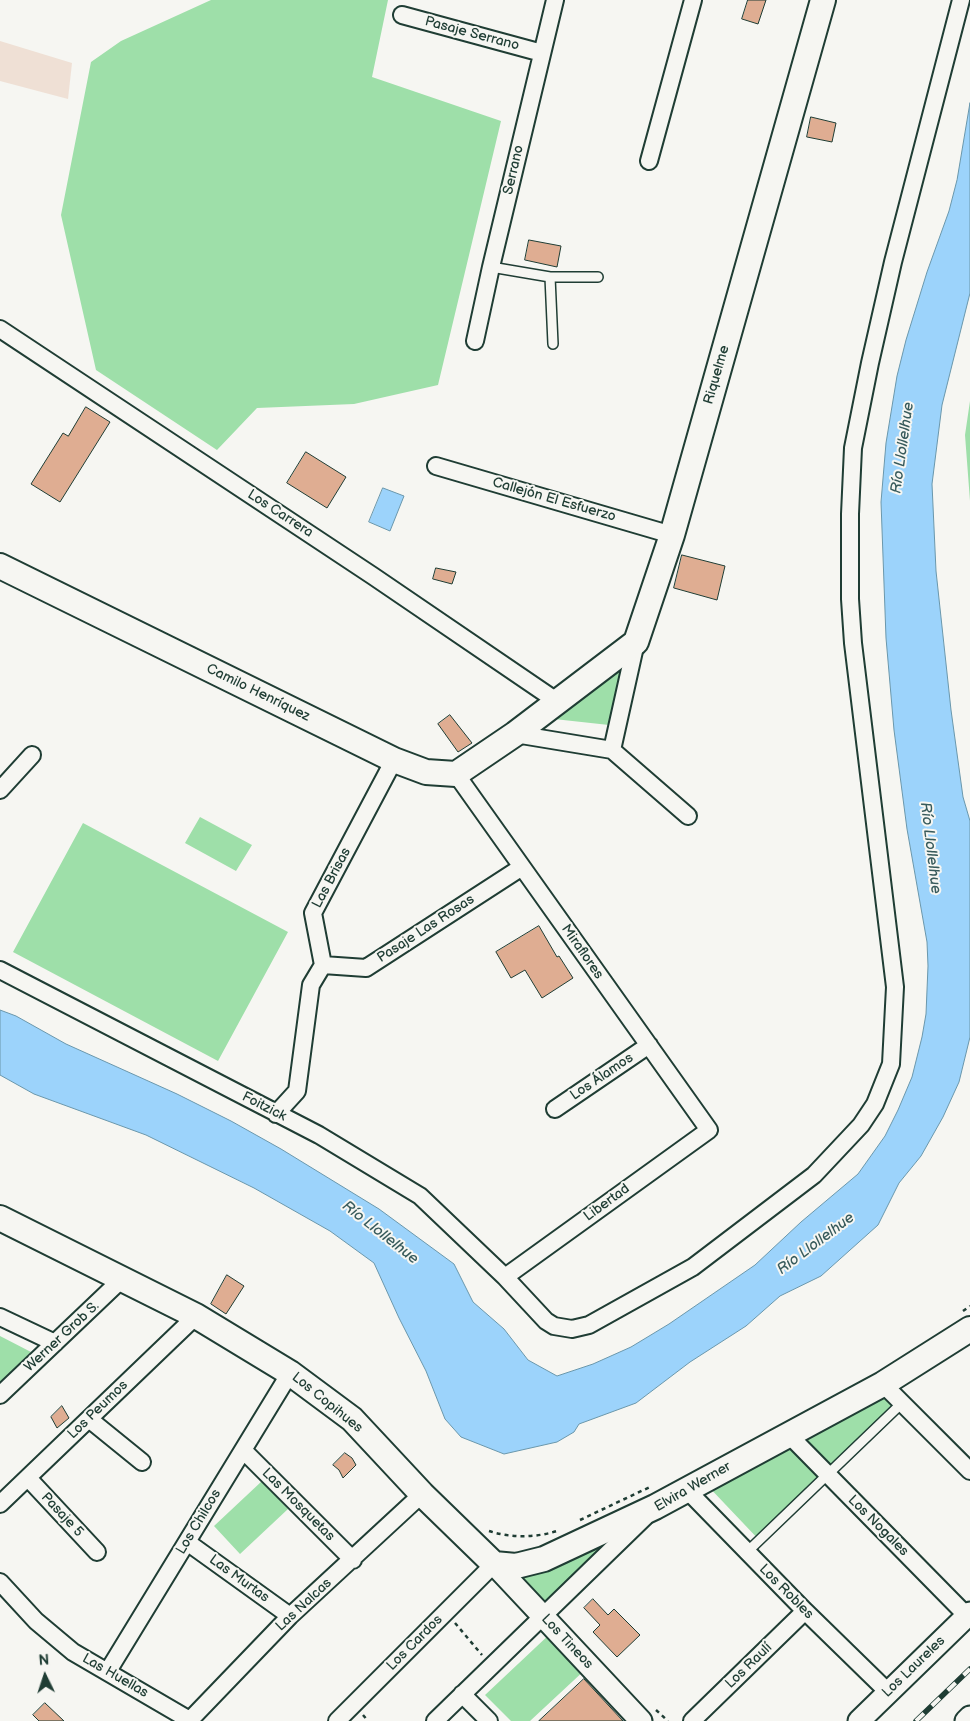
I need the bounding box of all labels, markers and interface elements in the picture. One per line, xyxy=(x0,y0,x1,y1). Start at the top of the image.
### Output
street label: Pasaje Serrano xyxy=(423,13,521,55)
street label: Serrano xyxy=(500,144,528,196)
street label: Riquelme xyxy=(701,344,733,406)
water label: Río Llollelhue xyxy=(888,401,918,495)
street label: Callejón El Esfuerzo xyxy=(490,474,618,526)
street label: Los Carrera xyxy=(244,487,316,541)
street label: Camilo Henríquez xyxy=(203,661,313,725)
water label: Río Llollelhue xyxy=(915,801,945,895)
street label: Las Brisas xyxy=(309,845,355,911)
street label: Pasaje Las Rosas xyxy=(374,891,478,967)
street label: Miraflores xyxy=(557,922,607,982)
street label: Los Álamos xyxy=(567,1050,637,1104)
street label: Foitzick xyxy=(239,1089,289,1125)
street label: Libertad xyxy=(581,1181,633,1225)
water label: Río Llollelhue xyxy=(338,1198,422,1268)
water label: Río Llollelhue xyxy=(774,1209,858,1279)
street label: Werner Grob S. xyxy=(21,1298,103,1376)
street label: Los Copihues xyxy=(288,1369,366,1437)
street label: Los Peumos xyxy=(64,1377,132,1443)
street label: Elvira Werner xyxy=(652,1458,734,1516)
street label: Las Mosquetas xyxy=(258,1465,338,1545)
street label: Los Chilcos xyxy=(173,1487,225,1557)
street label: Pasaje 5 xyxy=(37,1489,87,1541)
street label: Los Nogales xyxy=(844,1492,912,1560)
street label: Las Murtas xyxy=(206,1552,272,1606)
street label: Los Robles xyxy=(755,1561,817,1623)
street label: Las Nalcas xyxy=(273,1575,335,1635)
street label: Los Tineos xyxy=(537,1611,597,1673)
street label: Los Cardos xyxy=(384,1612,446,1674)
street label: Los Laureles xyxy=(879,1633,949,1701)
street label: Los Raulí xyxy=(722,1640,776,1692)
street label: Las Huellas xyxy=(79,1650,151,1702)
north arrow xyxy=(20,1651,70,1701)
text: N xyxy=(38,1652,50,1669)

